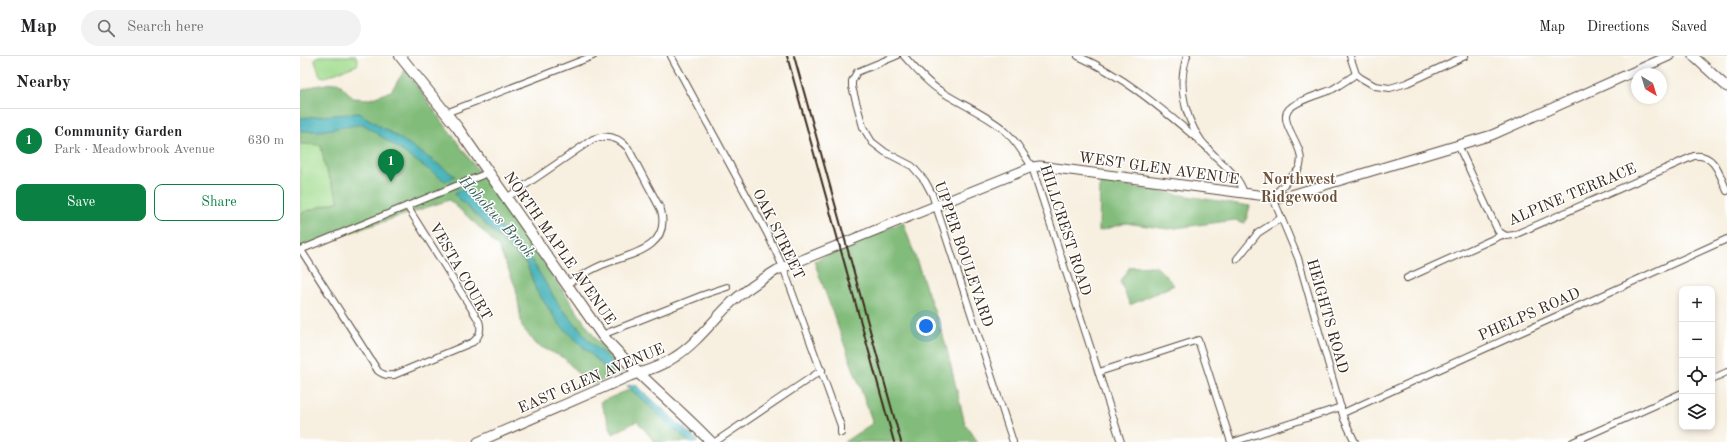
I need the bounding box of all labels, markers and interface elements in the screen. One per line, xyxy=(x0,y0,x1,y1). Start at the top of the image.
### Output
search box xyxy=(81,10,361,46)
icon: search xyxy=(95,17,117,39)
text: Map xyxy=(20,18,57,37)
text: Search here xyxy=(127,20,204,35)
text: Map xyxy=(1539,20,1565,34)
text: Directions xyxy=(1587,20,1649,34)
text: Saved xyxy=(1671,20,1707,34)
north arrow xyxy=(1631,68,1667,104)
text: Nearby xyxy=(16,74,71,91)
text: Community Garden xyxy=(54,125,182,140)
text: 1 xyxy=(25,134,33,147)
text: 630 m xyxy=(247,134,284,147)
text: Park · Meadowbrook Avenue xyxy=(54,143,215,156)
pin: 1 xyxy=(378,149,404,182)
street label: WEST GLEN AVENUE xyxy=(1078,151,1240,188)
street label: ALPINE TERRACE xyxy=(1506,162,1639,229)
street label: HILLCREST ROAD xyxy=(1036,163,1093,298)
street label: NORTH MAPLE AVENUE xyxy=(500,170,617,328)
water label: Hohokus Brook xyxy=(455,172,538,262)
district label: Northwest Ridgewood xyxy=(1260,172,1338,206)
street label: UPPER BOULEVARD xyxy=(931,180,995,329)
button: Save xyxy=(16,184,146,221)
button: Share xyxy=(154,184,284,221)
street label: OAK STREET xyxy=(749,187,806,282)
street label: VESTA COURT xyxy=(426,221,494,323)
street label: HEIGHTS ROAD xyxy=(1303,257,1350,375)
street label: PHELPS ROAD xyxy=(1476,286,1583,345)
map controls xyxy=(1679,286,1715,430)
button: + xyxy=(1679,286,1715,322)
your location xyxy=(916,316,936,336)
button: − xyxy=(1679,322,1715,358)
street label: EAST GLEN AVENUE xyxy=(516,342,667,417)
button: locate xyxy=(1679,358,1715,394)
button: layers xyxy=(1679,394,1715,430)

